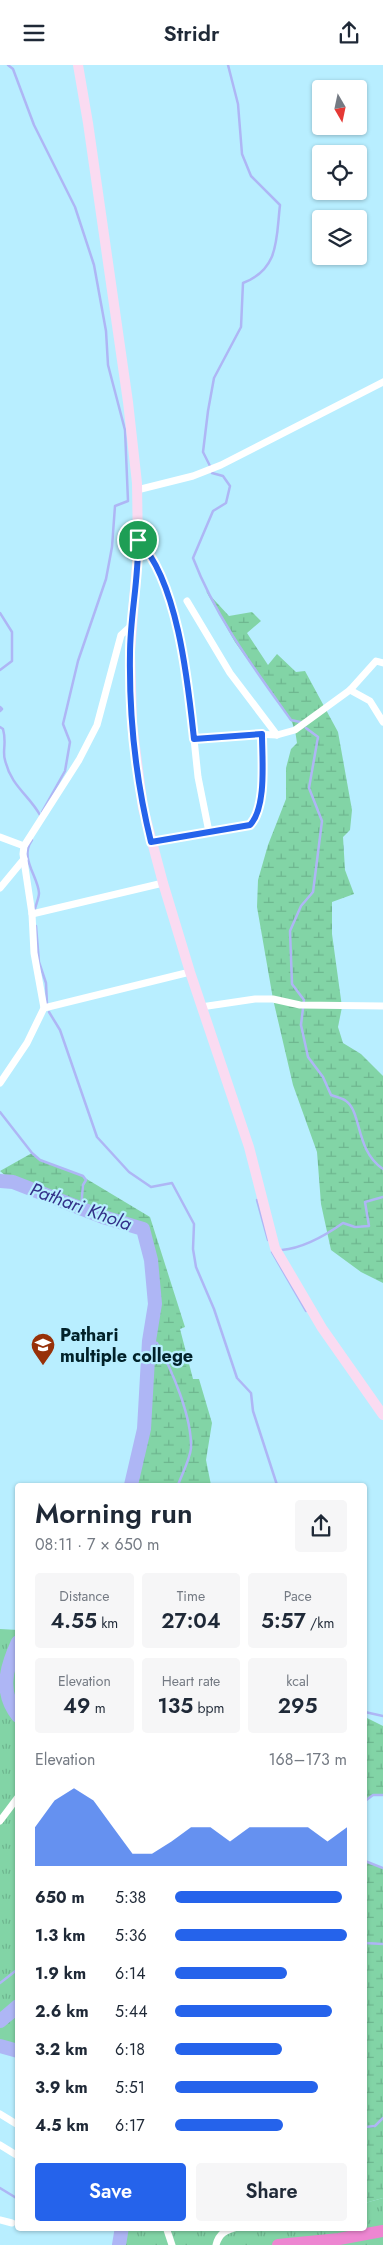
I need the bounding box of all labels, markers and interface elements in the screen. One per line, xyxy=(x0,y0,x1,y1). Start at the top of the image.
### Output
text: Stridr xyxy=(163,17,220,49)
icon: menu xyxy=(20,19,48,47)
icon: share xyxy=(335,19,363,47)
north arrow xyxy=(312,80,368,135)
map controls xyxy=(312,80,367,265)
button: locate xyxy=(312,145,367,200)
button: layers xyxy=(312,210,367,265)
pin xyxy=(117,519,159,561)
icon: arrive xyxy=(124,526,152,554)
water label: Pathari Khola xyxy=(26,1176,136,1238)
place label: Pathari multiple college xyxy=(60,1322,193,1369)
school or university icon: Pathari multiple college xyxy=(30,1332,56,1366)
text: Morning run xyxy=(35,1493,193,1534)
button: share xyxy=(295,1500,347,1552)
text: 08:11 · 7 × 650 m xyxy=(35,1533,160,1556)
text: Distance xyxy=(59,1586,109,1606)
text: Time xyxy=(177,1586,205,1606)
text: Pace xyxy=(284,1586,312,1606)
text: 4.55 xyxy=(50,1606,97,1636)
text: 27:04 xyxy=(161,1606,221,1636)
text: 5:57 xyxy=(261,1606,306,1636)
text: km xyxy=(97,1613,118,1633)
text: /km xyxy=(306,1613,334,1633)
text: Elevation xyxy=(58,1671,111,1691)
text: Heart rate xyxy=(162,1671,220,1691)
text: kcal xyxy=(286,1671,309,1691)
text: 49 xyxy=(63,1691,90,1721)
text: 135 xyxy=(158,1691,193,1721)
text: 295 xyxy=(278,1691,317,1721)
text: m xyxy=(90,1698,106,1718)
text: bpm xyxy=(193,1698,224,1718)
text: Elevation xyxy=(35,1748,95,1771)
text: 168–173 m xyxy=(268,1748,347,1771)
text: 650 m xyxy=(35,1886,85,1909)
text: 5:38 xyxy=(115,1886,146,1909)
text: 1.3 km xyxy=(35,1924,85,1947)
text: 5:36 xyxy=(115,1924,147,1947)
text: 1.9 km xyxy=(35,1962,86,1985)
text: 6:14 xyxy=(115,1962,146,1985)
text: 2.6 km xyxy=(35,2000,89,2023)
text: 5:44 xyxy=(115,2000,147,2023)
text: 3.2 km xyxy=(35,2038,88,2061)
text: 6:18 xyxy=(115,2038,145,2061)
text: 3.9 km xyxy=(35,2076,88,2099)
text: 5:51 xyxy=(115,2076,145,2099)
text: 4.5 km xyxy=(35,2114,89,2137)
text: 6:17 xyxy=(115,2114,145,2137)
button: Save xyxy=(35,2163,186,2221)
button: Share xyxy=(196,2163,347,2221)

